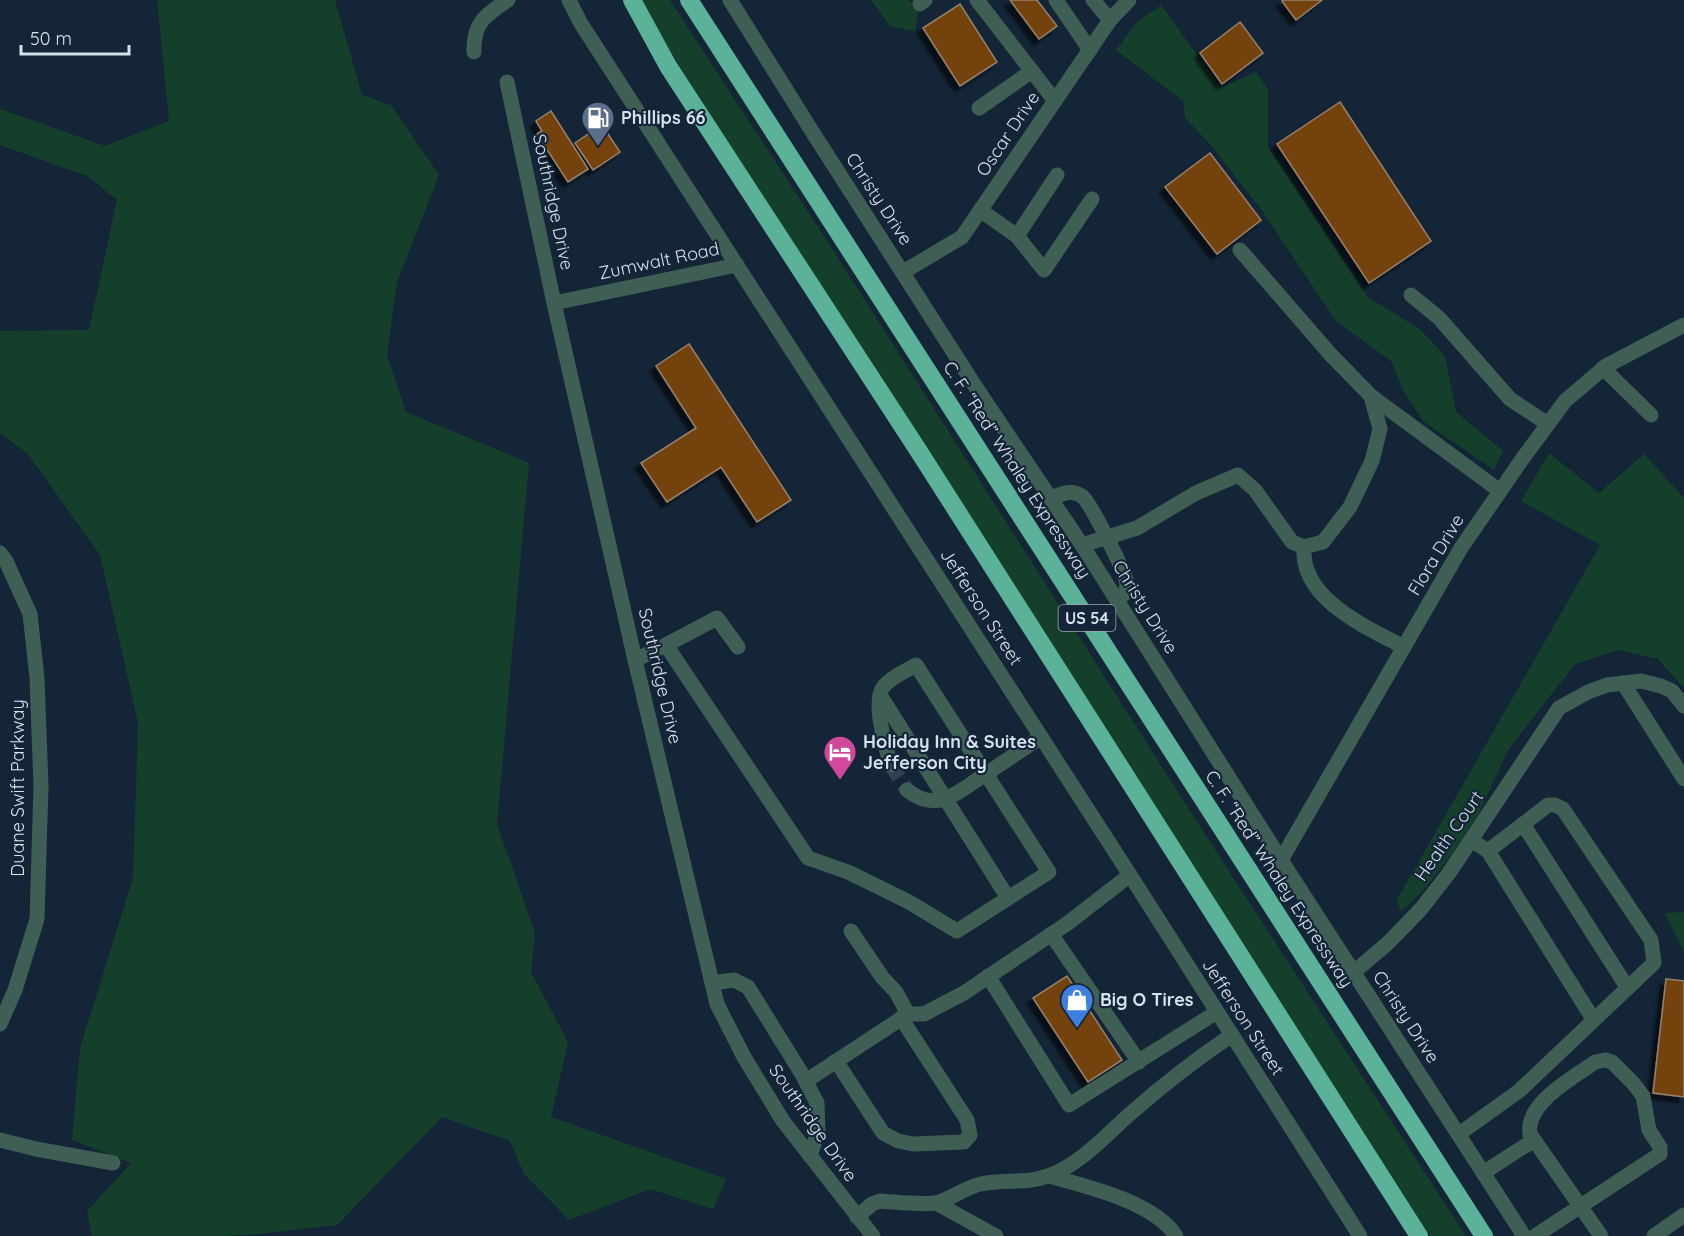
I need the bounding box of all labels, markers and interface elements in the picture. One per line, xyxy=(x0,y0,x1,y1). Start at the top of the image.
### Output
scale bar xyxy=(21,18,129,56)
text: 50 m xyxy=(30,27,72,50)
street label: Oscar Drive xyxy=(971,87,1044,181)
fuel station icon: Phillips 66 xyxy=(580,100,616,147)
place label: Phillips 66 xyxy=(621,106,706,129)
street label: Southridge Drive xyxy=(528,132,579,272)
street label: Christy Drive xyxy=(841,148,918,249)
street label: Zumwalt Road xyxy=(597,237,721,284)
street label: C. F. “Red” Whaley Expressway xyxy=(938,357,1096,583)
street label: Flora Drive xyxy=(1402,510,1469,600)
street label: Jefferson Street xyxy=(935,544,1028,669)
street label: Christy Drive xyxy=(1108,556,1183,658)
road number: US 54 xyxy=(1058,605,1116,631)
street label: Southridge Drive xyxy=(634,606,687,746)
street label: Duane Swift Parkway xyxy=(6,699,29,877)
place label: Holiday Inn & Suites Jefferson City xyxy=(863,730,1036,774)
hotel icon: Holiday Inn & Suites Jefferson City xyxy=(822,734,858,781)
street label: C. F. “Red” Whaley Expressway xyxy=(1200,766,1358,992)
street label: Health Court xyxy=(1409,786,1488,885)
street label: Jefferson Street xyxy=(1197,954,1290,1079)
street label: Christy Drive xyxy=(1368,966,1445,1067)
shop icon: Big O Tires xyxy=(1059,982,1095,1029)
place label: Big O Tires xyxy=(1100,988,1194,1011)
street label: Southridge Drive xyxy=(764,1059,863,1186)

